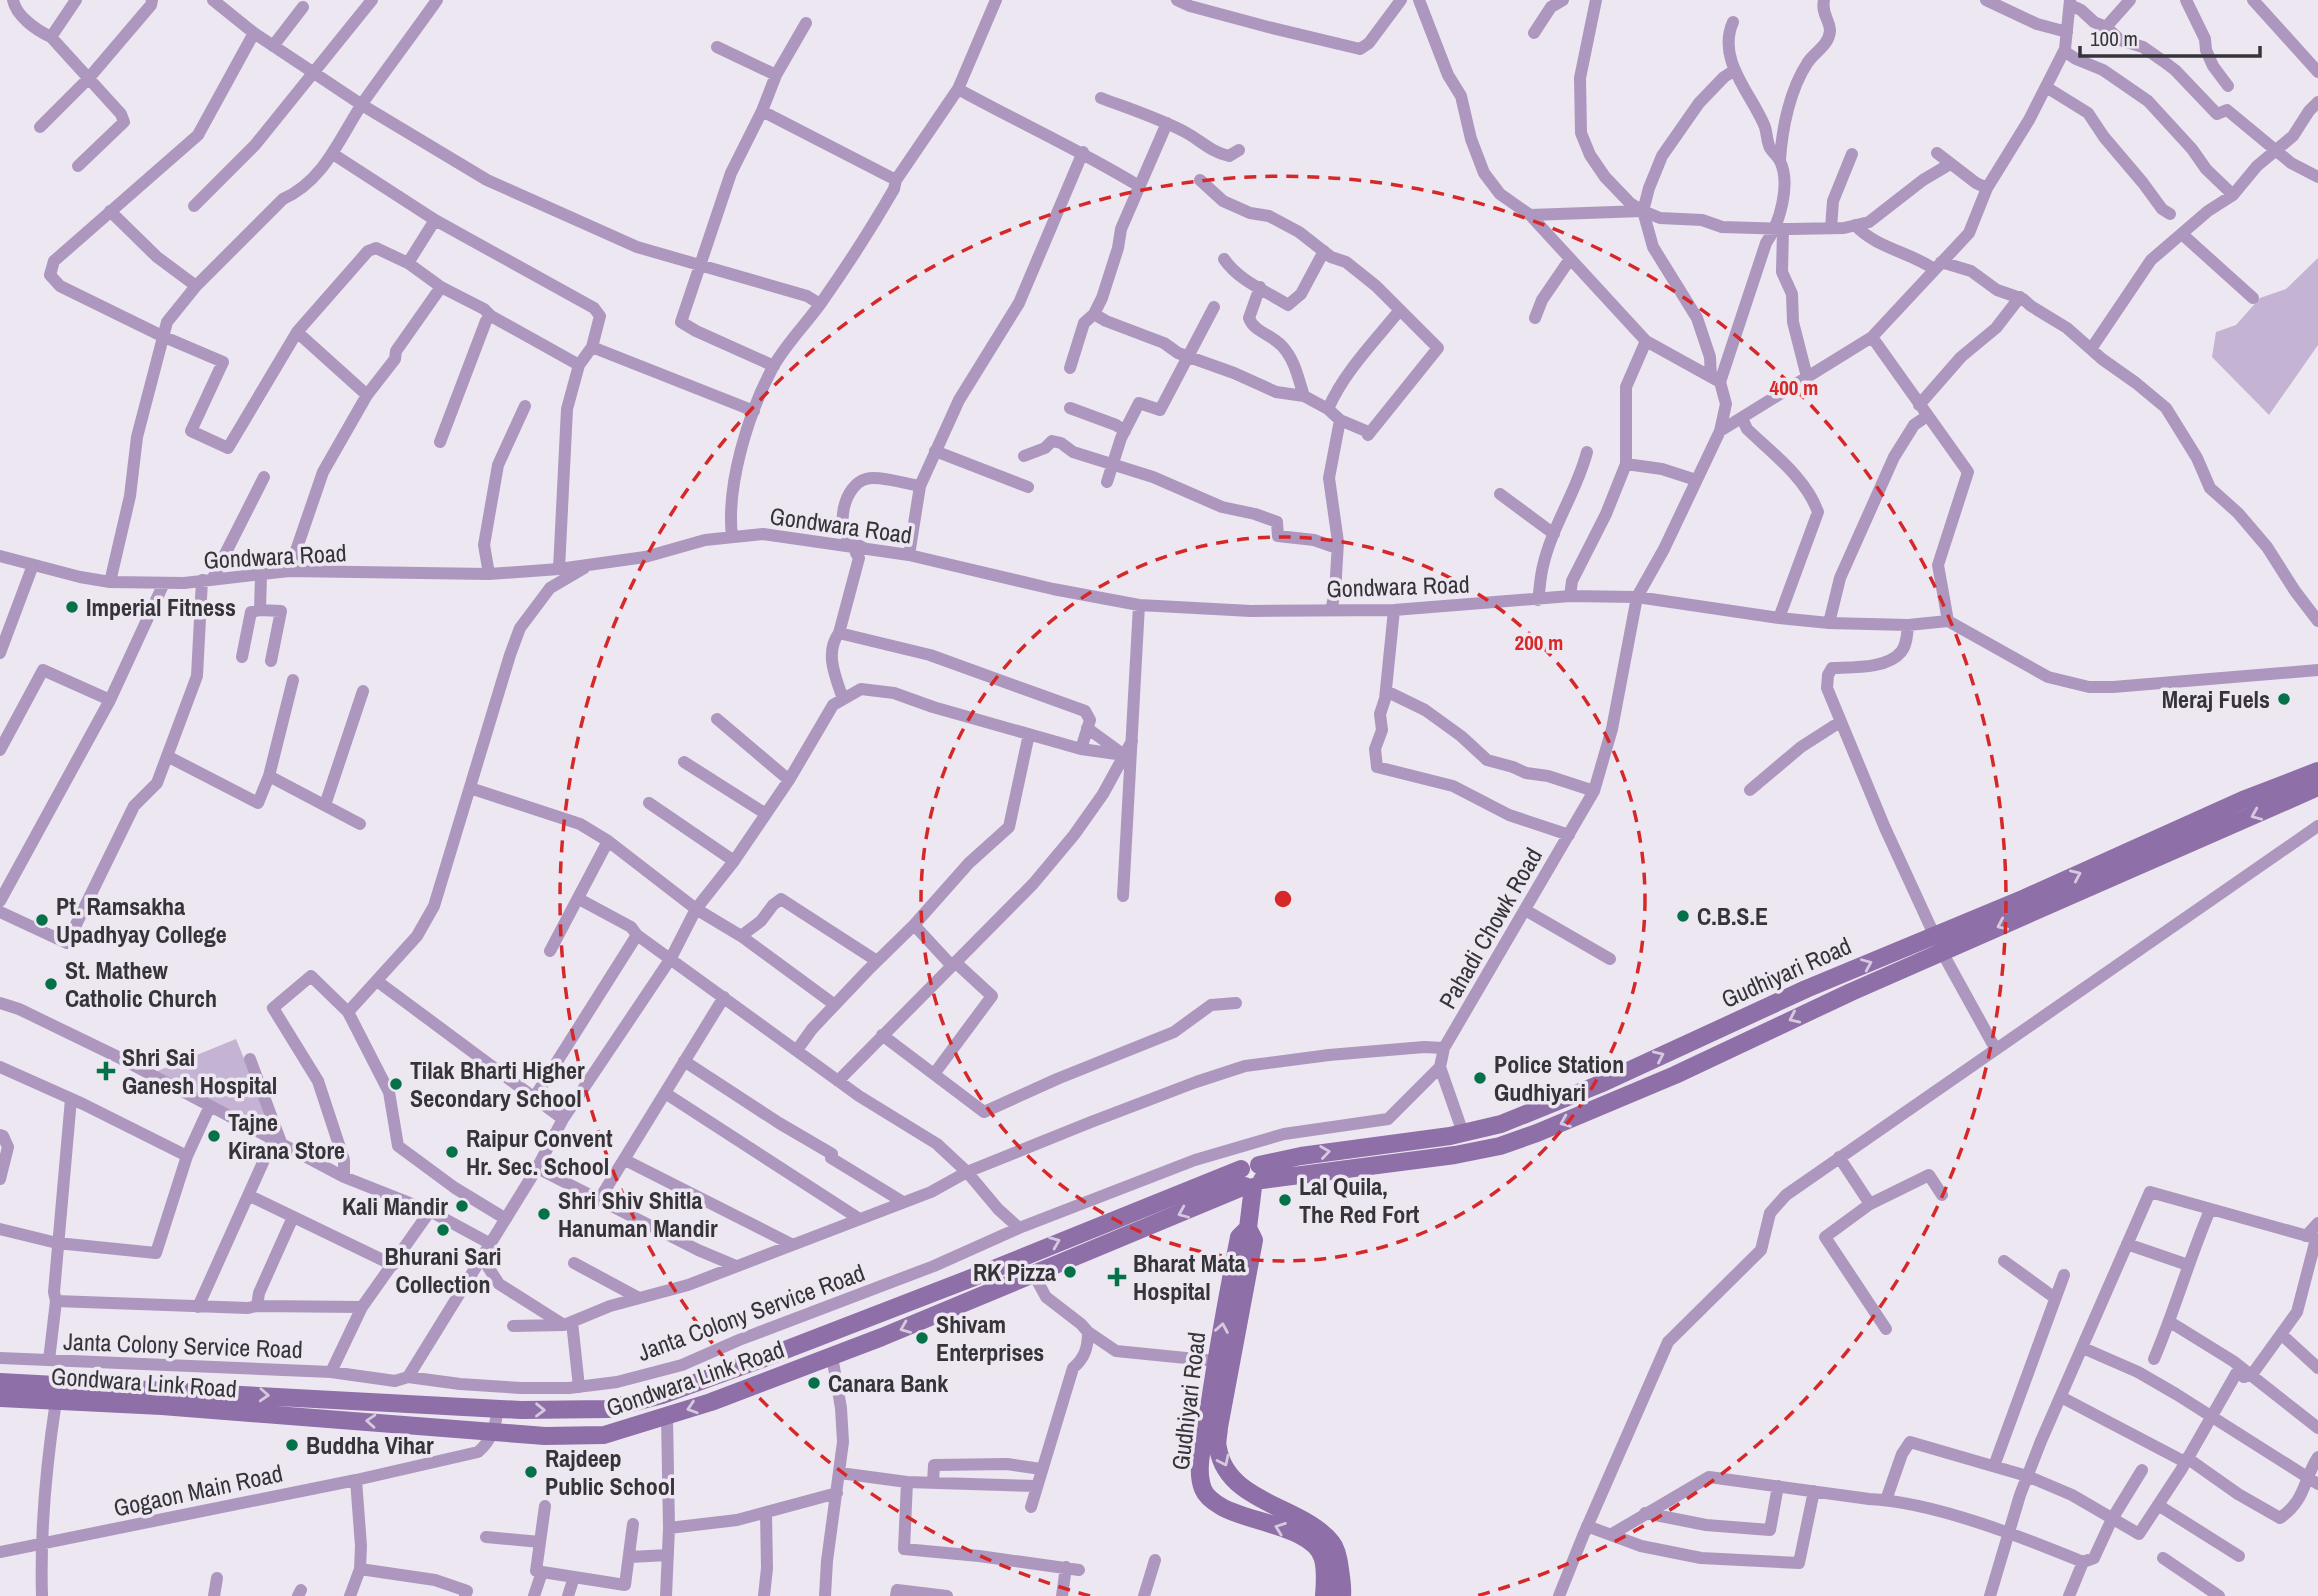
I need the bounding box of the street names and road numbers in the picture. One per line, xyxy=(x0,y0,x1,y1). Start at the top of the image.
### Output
street label: Gondwara Road xyxy=(768,499,914,551)
street label: Gondwara Road xyxy=(203,536,347,576)
street label: Gondwara Road xyxy=(1326,568,1470,604)
street label: Pahadi Chowk Road xyxy=(1431,842,1549,1014)
street label: Gudhiyari Road xyxy=(1716,929,1856,1015)
street label: Janta Colony Service Road xyxy=(633,1256,869,1368)
street label: Janta Colony Service Road xyxy=(63,1325,303,1365)
street label: Gudhiyari Road xyxy=(1164,1330,1212,1472)
street label: Gondwara Link Road xyxy=(602,1333,788,1423)
street label: Gondwara Link Road xyxy=(50,1360,238,1404)
street label: Gogaon Main Road xyxy=(111,1456,285,1524)

